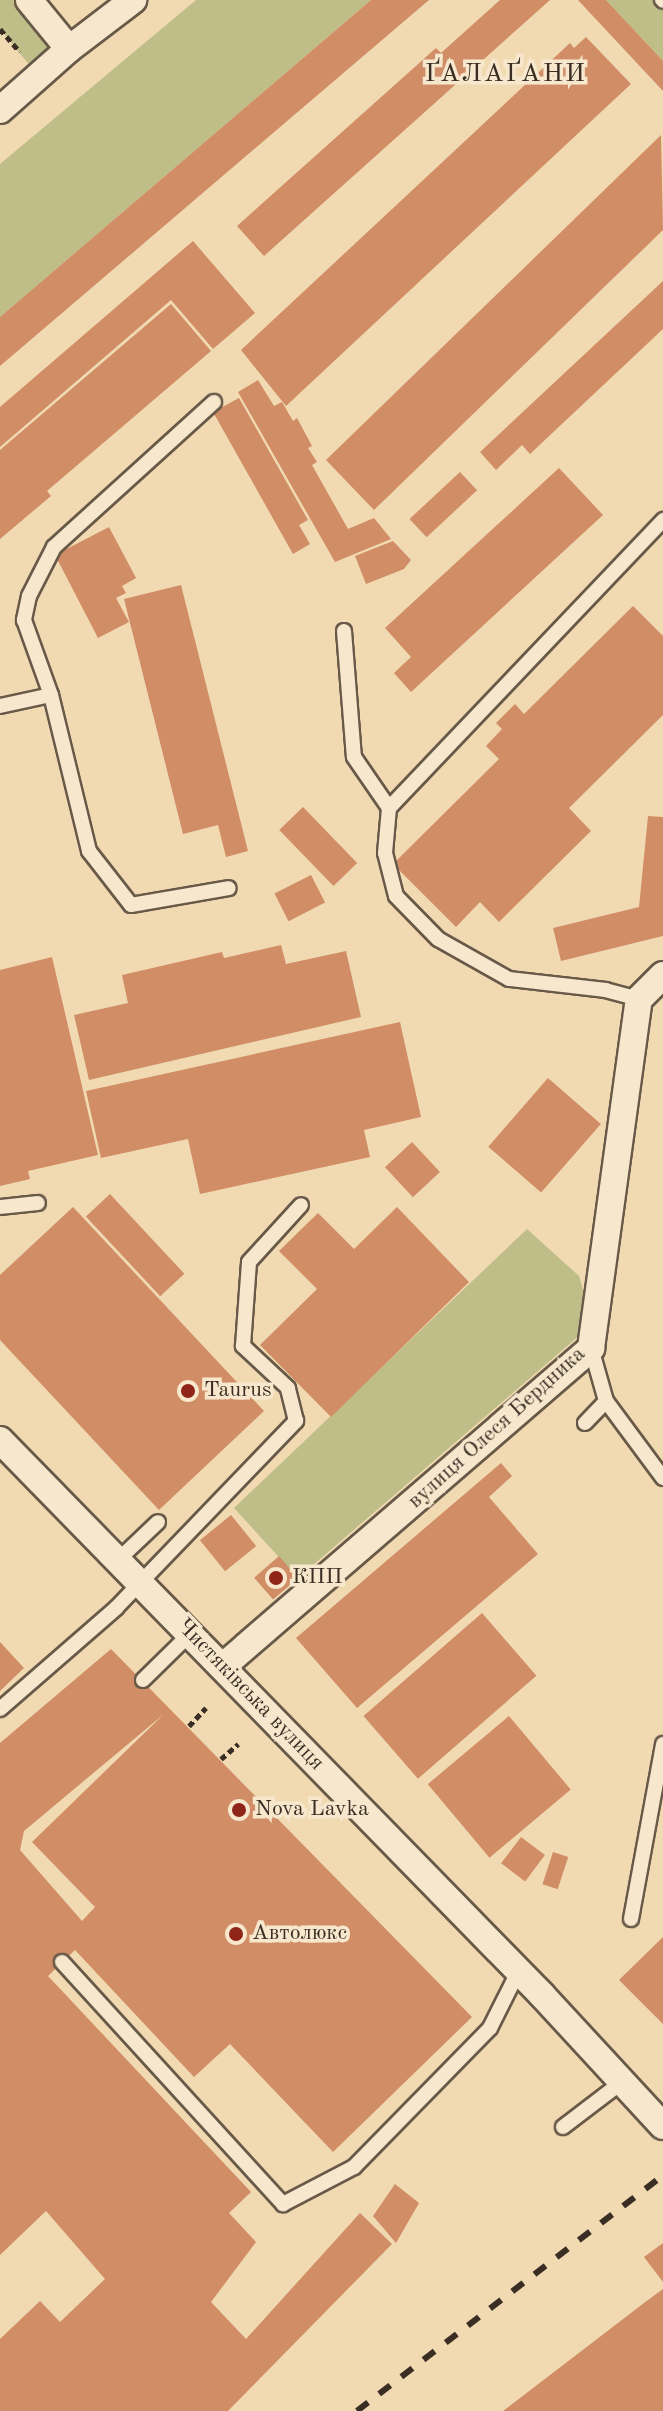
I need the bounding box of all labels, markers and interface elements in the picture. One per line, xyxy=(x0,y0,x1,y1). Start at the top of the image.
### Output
district label: ҐАЛАҐАНИ xyxy=(425,59,587,91)
street label: вулиця Олеся Бердника xyxy=(403,1341,591,1515)
place label: Taurus xyxy=(204,1378,271,1404)
marker: Taurus xyxy=(179,1382,197,1400)
place label: КПП xyxy=(292,1565,343,1591)
marker: КПП xyxy=(267,1569,285,1587)
street label: Чистяківська вулиця xyxy=(171,1614,329,1776)
place label: Nova Lavka xyxy=(255,1797,369,1823)
marker: Nova Lavka xyxy=(230,1801,248,1819)
place label: Автолюкс xyxy=(252,1921,347,1947)
marker: Автолюкс xyxy=(227,1925,245,1943)

